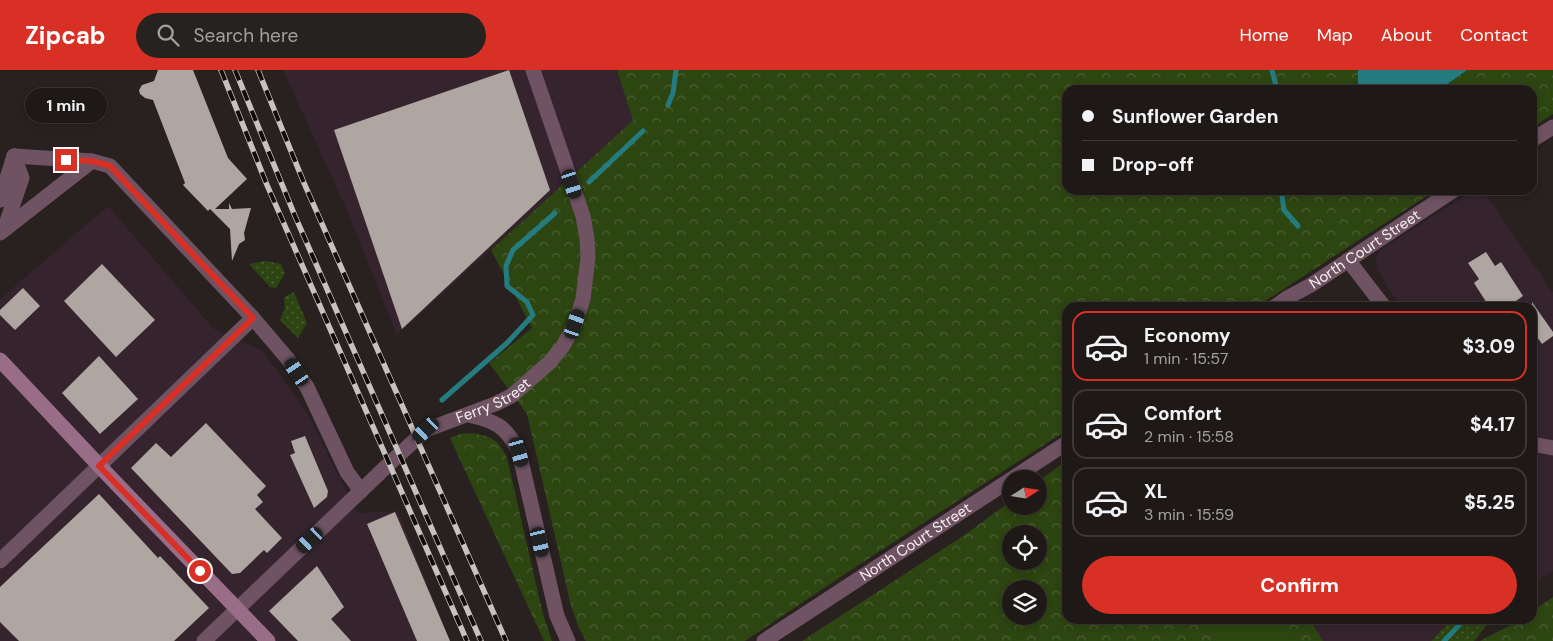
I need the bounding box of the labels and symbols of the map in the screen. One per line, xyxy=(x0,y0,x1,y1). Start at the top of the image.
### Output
callout: 1 min xyxy=(25,88,107,122)
route end xyxy=(55,149,77,171)
car xyxy=(560,167,583,201)
street label: North Court Street xyxy=(1305,205,1424,294)
car xyxy=(563,307,586,341)
car xyxy=(282,355,311,389)
street label: Ferry Street xyxy=(453,373,535,428)
car xyxy=(409,414,442,446)
car xyxy=(507,436,530,468)
north arrow xyxy=(1002,470,1048,515)
street label: North Court Street xyxy=(856,498,975,586)
car xyxy=(293,524,326,556)
car xyxy=(529,526,550,558)
route start xyxy=(189,560,211,582)

